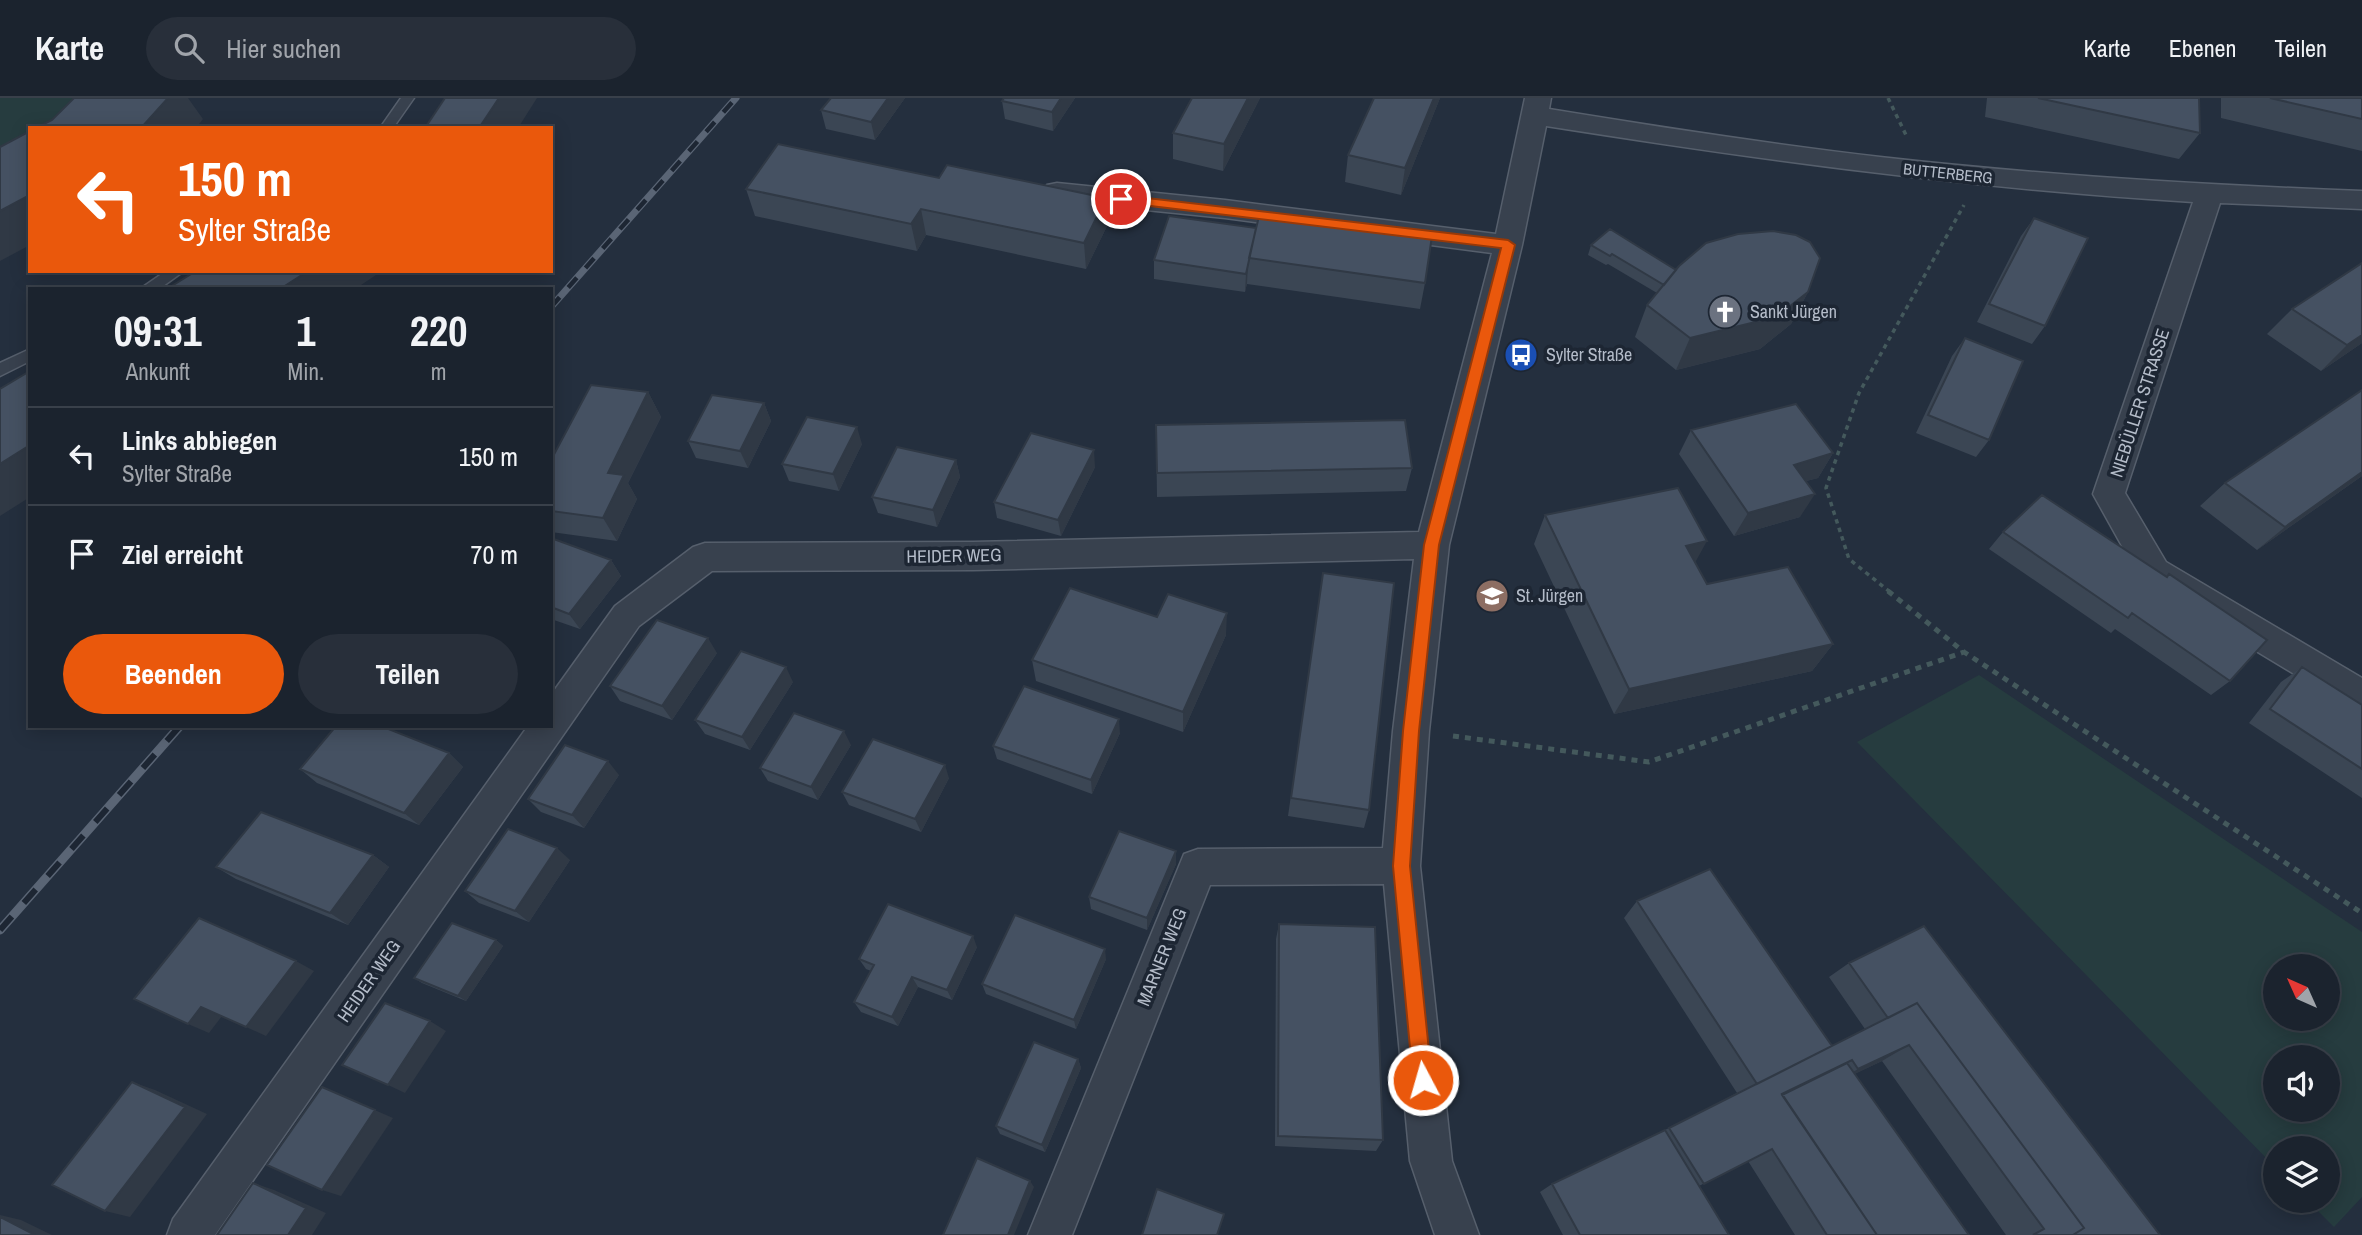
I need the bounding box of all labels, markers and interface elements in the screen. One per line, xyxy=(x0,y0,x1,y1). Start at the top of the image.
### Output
search box xyxy=(146,17,636,80)
text: Karte xyxy=(35,26,104,70)
icon: search xyxy=(170,29,208,67)
text: Hier suchen xyxy=(226,31,341,66)
text: Karte xyxy=(2084,32,2131,64)
text: Ebenen xyxy=(2169,32,2236,64)
text: Teilen xyxy=(2274,32,2327,64)
text: 150 m xyxy=(178,145,292,211)
icon: left xyxy=(63,154,154,245)
street label: BUTTERBERG xyxy=(1902,157,1994,189)
pin xyxy=(1091,169,1151,229)
icon: arrive xyxy=(1102,180,1140,218)
text: Sylter Straße xyxy=(178,208,331,251)
church icon: Sankt Jürgen xyxy=(1706,293,1744,331)
place label: Sankt Jürgen xyxy=(1750,299,1837,324)
text: 09:31 xyxy=(114,303,202,359)
text: 1 xyxy=(296,303,315,359)
text: 220 xyxy=(410,303,467,359)
street label: NIEBÜLLER STRASSE xyxy=(2104,325,2175,480)
bus stop icon: Sylter Straße xyxy=(1502,336,1540,374)
place label: Sylter Straße xyxy=(1546,342,1632,367)
text: Ankunft xyxy=(126,356,190,387)
text: Min. xyxy=(287,356,324,387)
text: m xyxy=(431,356,446,387)
text: Links abbiegen xyxy=(122,423,277,458)
icon: left xyxy=(63,437,101,475)
text: 150 m xyxy=(459,439,518,474)
text: Sylter Straße xyxy=(122,458,232,489)
icon: arrive xyxy=(63,535,101,573)
text: Ziel erreicht xyxy=(122,537,243,572)
text: 70 m xyxy=(471,537,518,572)
street label: HEIDER WEG xyxy=(906,542,1002,569)
school or university icon: St. Jürgen xyxy=(1473,577,1511,615)
place label: St. Jürgen xyxy=(1516,583,1583,608)
button: Beenden xyxy=(63,634,284,714)
button: Teilen xyxy=(298,634,518,714)
street label: MARNER WEG xyxy=(1131,904,1192,1009)
street label: HEIDER WEG xyxy=(331,935,406,1027)
north arrow xyxy=(2263,954,2340,1031)
map controls xyxy=(2263,954,2340,1213)
position arrow xyxy=(1386,1043,1460,1117)
button: sound xyxy=(2263,1045,2340,1122)
button: layers xyxy=(2263,1136,2340,1213)

